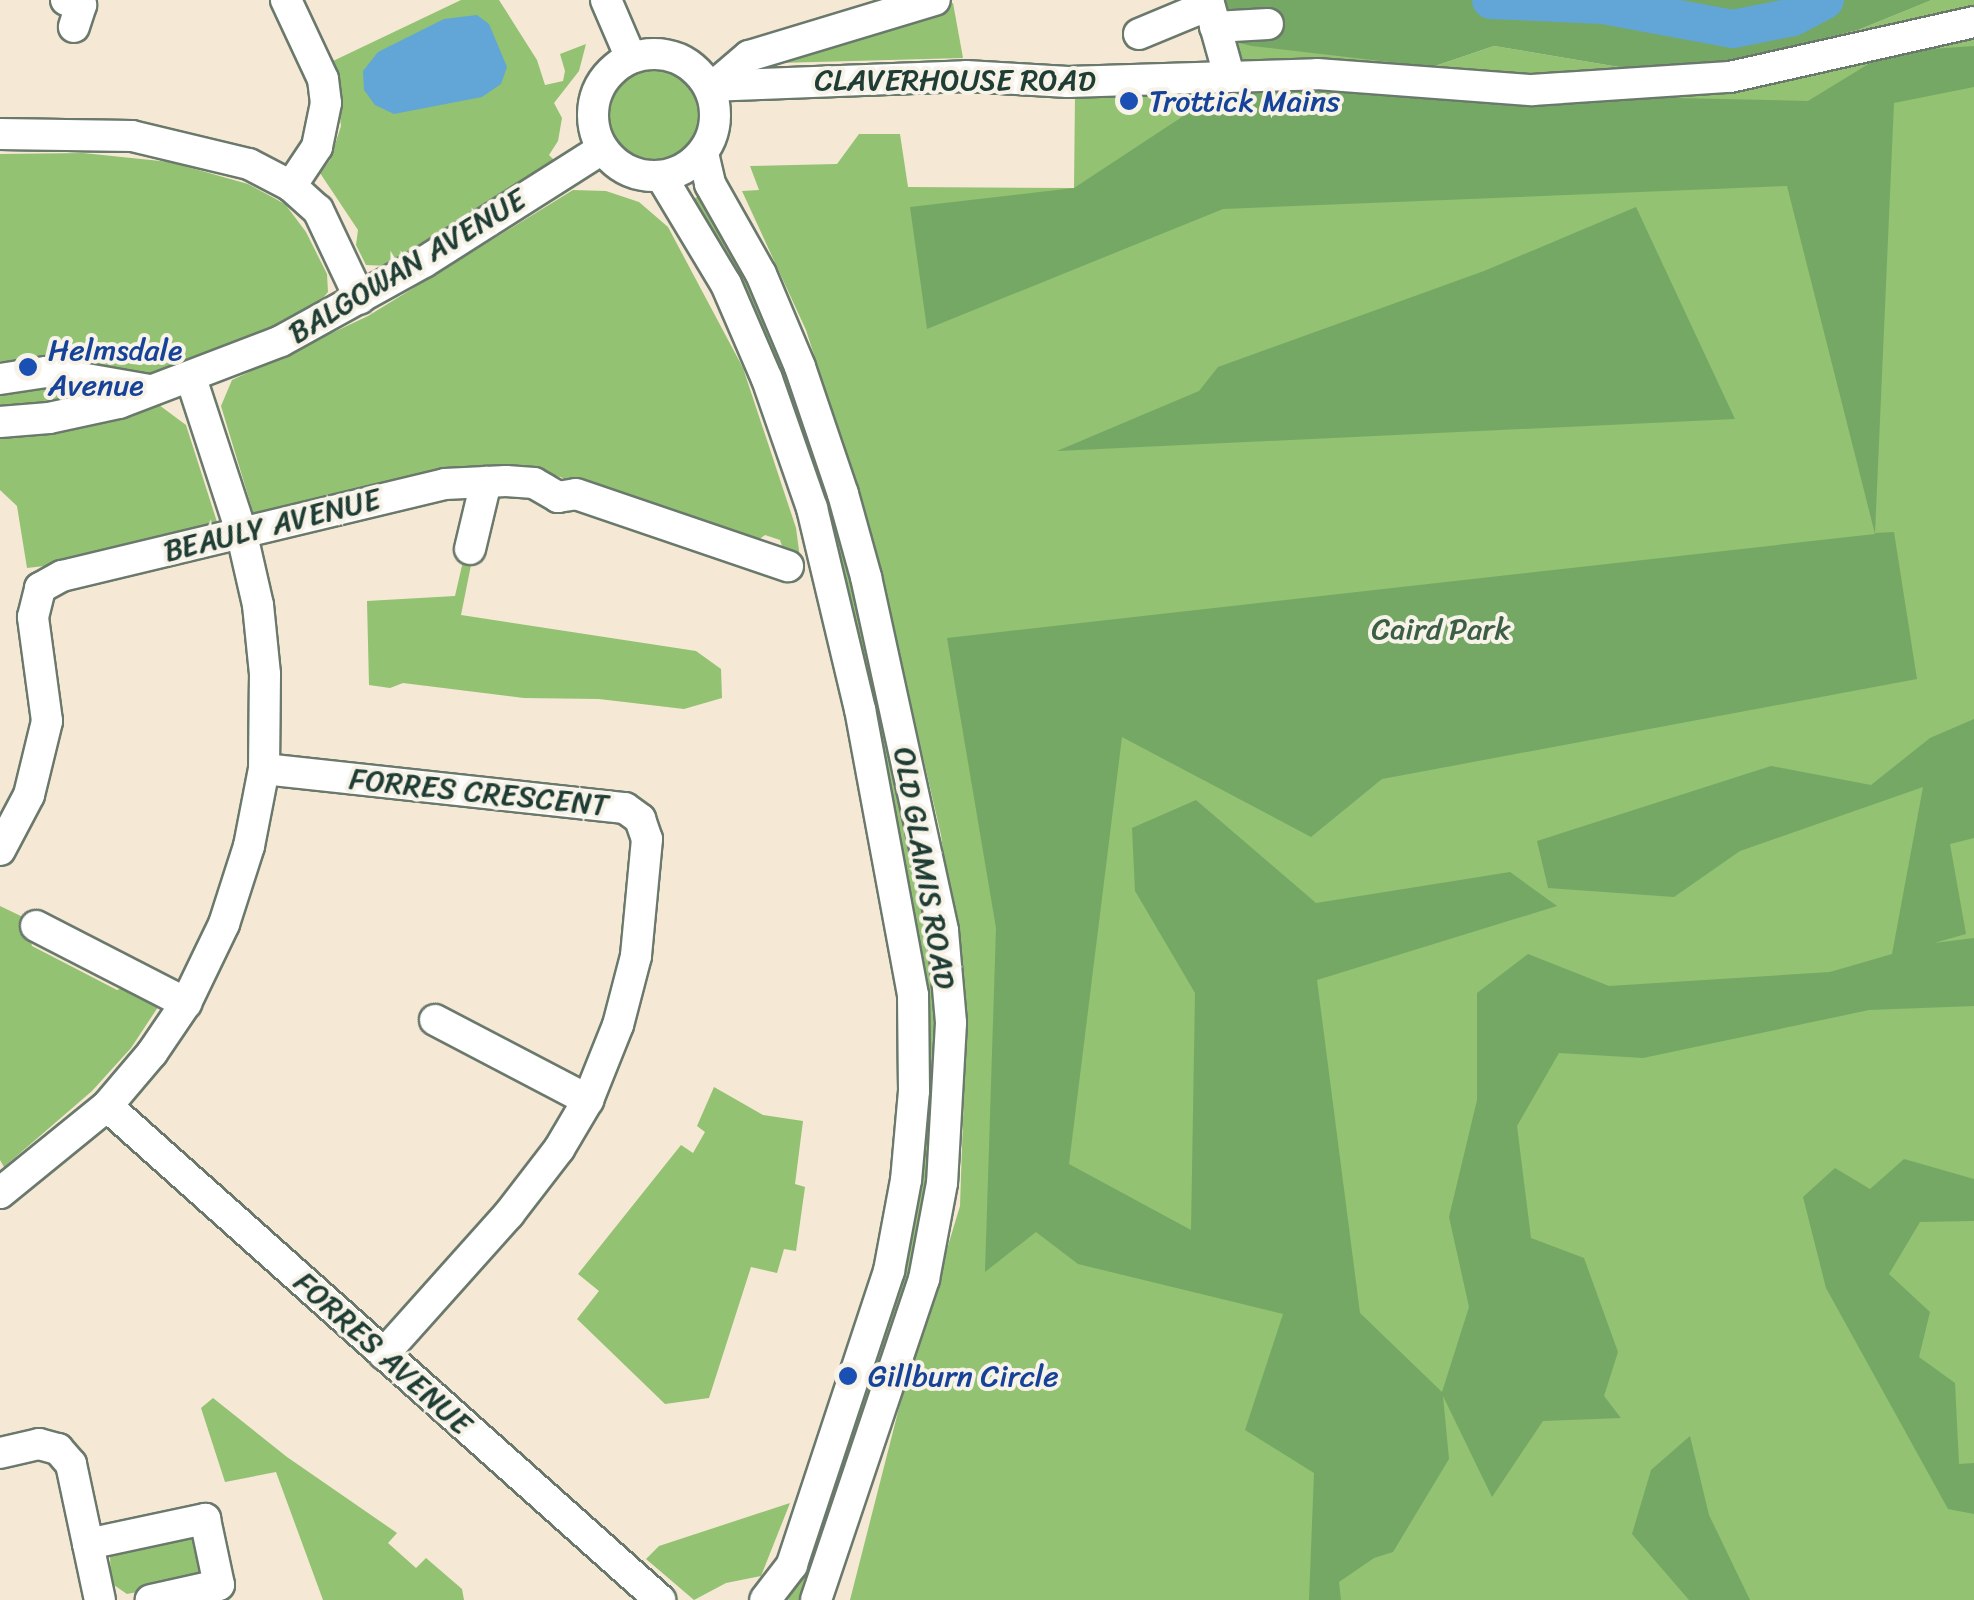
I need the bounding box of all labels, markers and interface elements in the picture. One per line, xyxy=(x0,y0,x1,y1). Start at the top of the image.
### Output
street label: CLAVERHOUSE ROAD xyxy=(814,62,1096,98)
place label: Trottick Mains xyxy=(1149,83,1340,119)
marker: Trottick Mains xyxy=(1118,90,1140,112)
street label: BALGOWAN AVENUE xyxy=(282,181,532,351)
place label: Helmsdale Avenue xyxy=(48,332,182,402)
marker: Helmsdale Avenue xyxy=(17,356,39,378)
street label: BEAULY AVENUE xyxy=(160,481,384,569)
park label: Caird Park xyxy=(1371,611,1511,647)
street label: OLD GLAMIS ROAD xyxy=(886,744,964,992)
street label: FORRES CRESCENT xyxy=(350,761,608,823)
street label: FORRES AVENUE xyxy=(287,1264,479,1442)
place label: Gillburn Circle xyxy=(868,1358,1059,1394)
marker: Gillburn Circle xyxy=(837,1365,859,1387)

